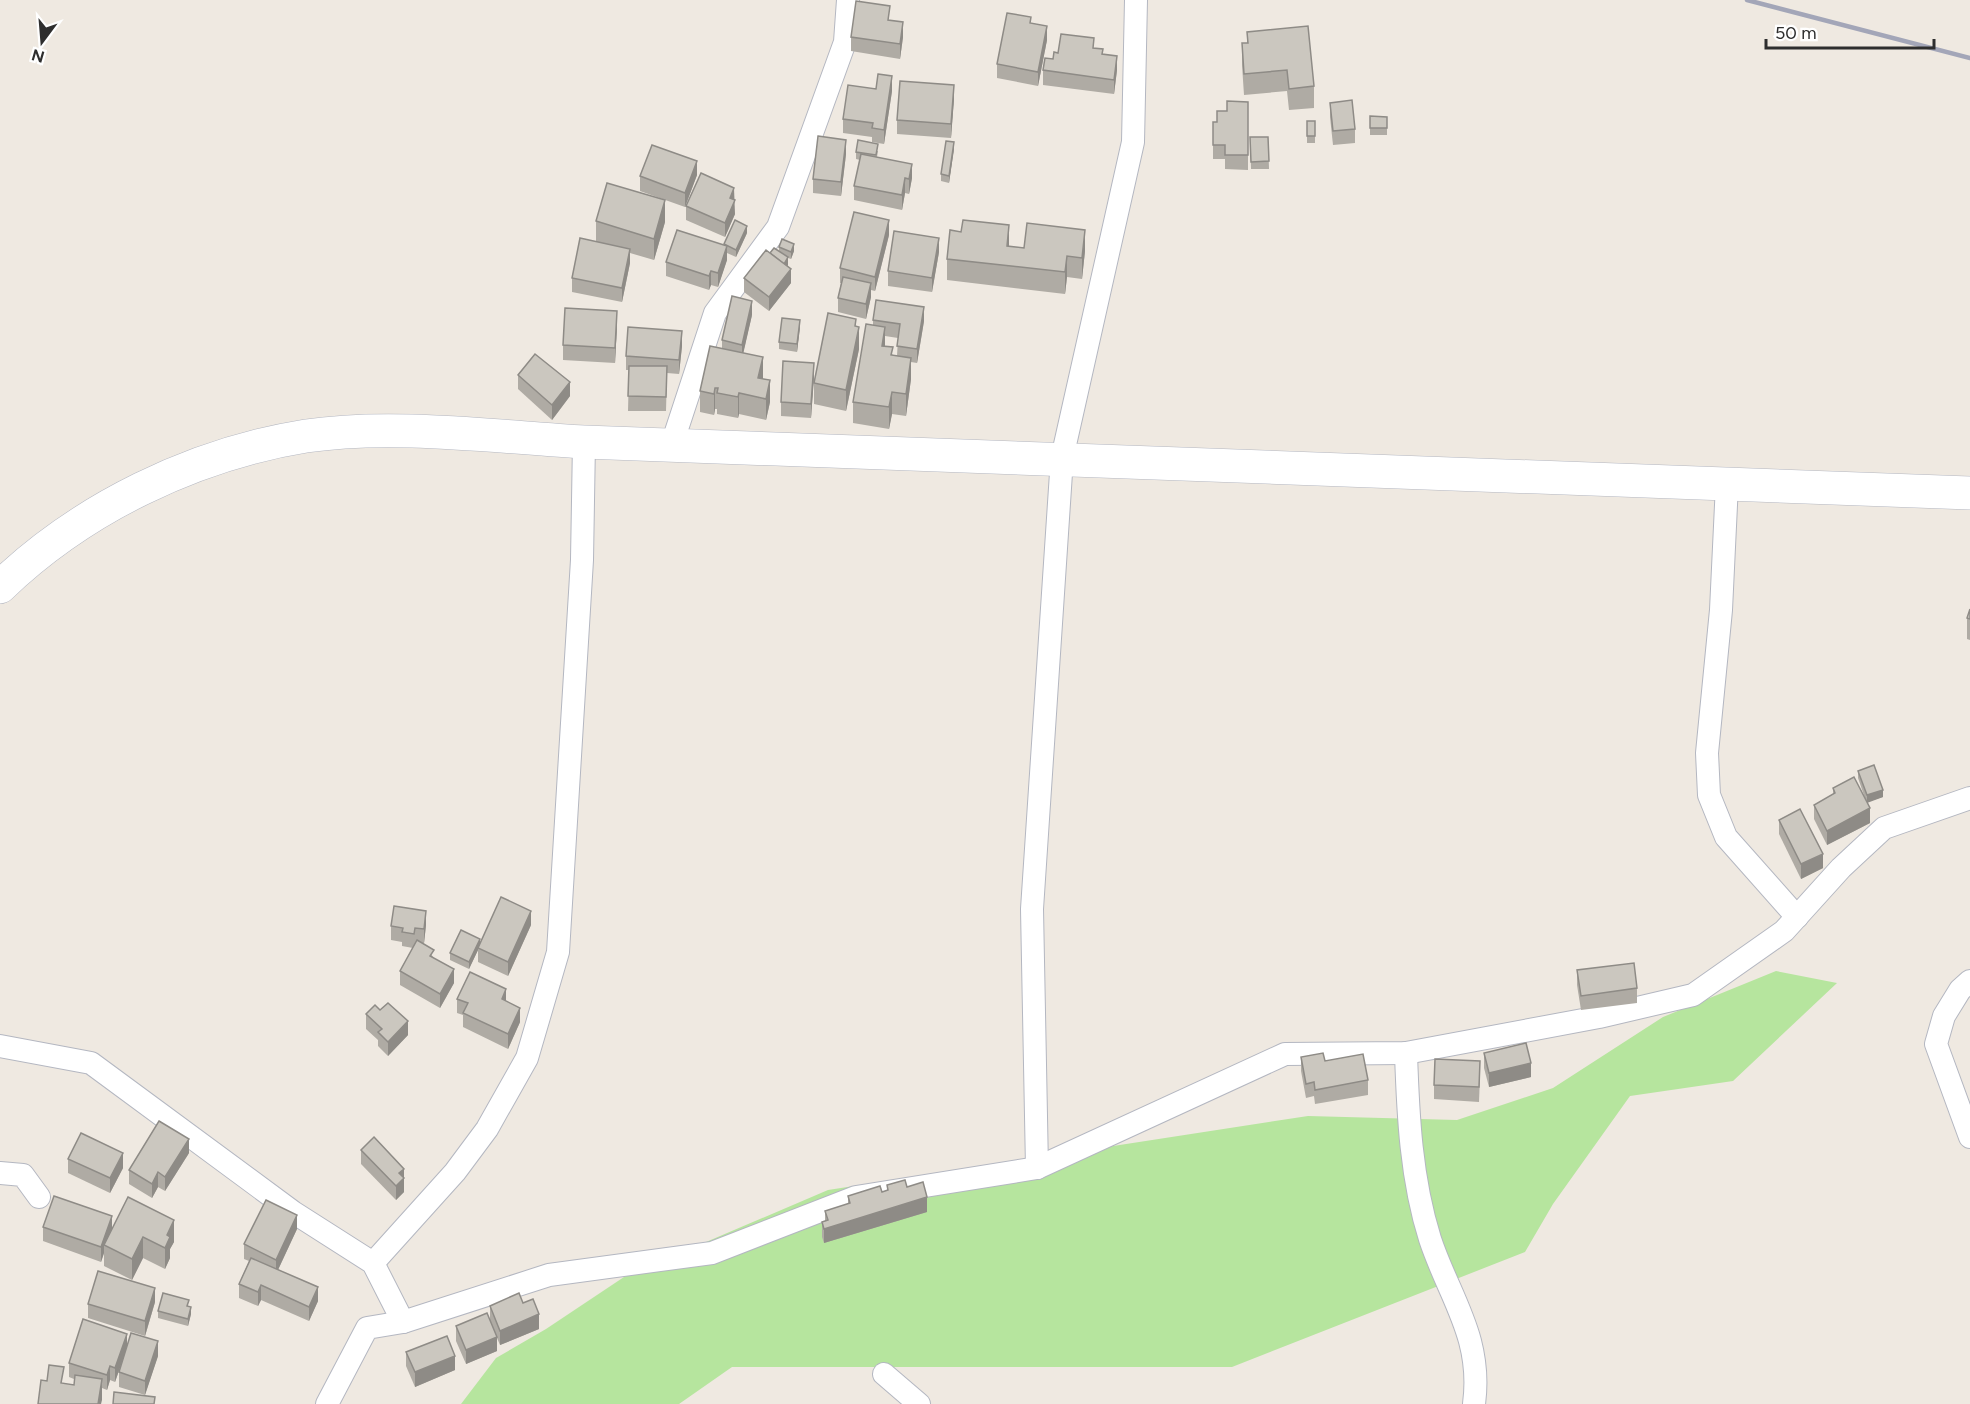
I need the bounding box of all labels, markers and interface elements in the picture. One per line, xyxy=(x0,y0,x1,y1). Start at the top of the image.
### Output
north arrow xyxy=(12,12,72,72)
scale bar xyxy=(1766,12,1934,50)
text: 50 m xyxy=(1775,22,1817,44)
text: N xyxy=(29,45,47,67)

